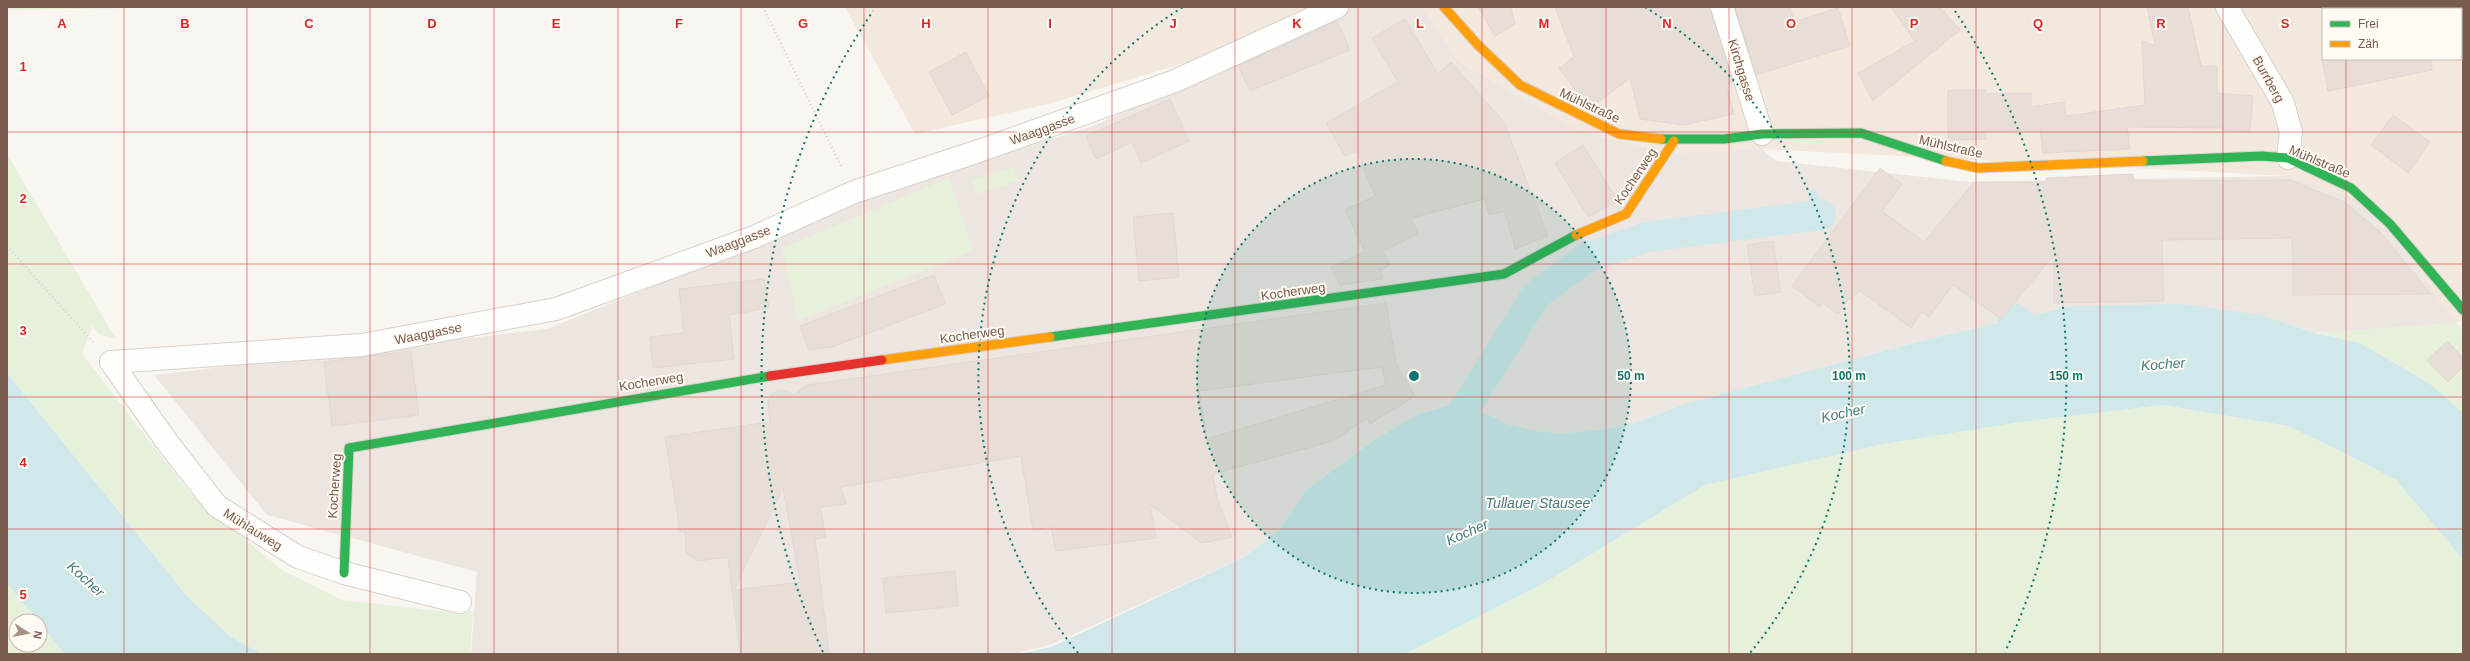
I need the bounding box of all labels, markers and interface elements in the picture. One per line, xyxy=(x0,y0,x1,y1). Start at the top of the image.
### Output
legend xyxy=(2322,8,2462,60)
text: A xyxy=(57,16,67,31)
text: B xyxy=(180,16,190,31)
text: C xyxy=(304,16,314,31)
text: D xyxy=(427,16,437,31)
text: E xyxy=(552,16,561,31)
text: F xyxy=(675,16,683,31)
text: G xyxy=(798,16,808,31)
text: H xyxy=(921,16,931,31)
text: I xyxy=(1048,16,1052,31)
text: J xyxy=(1169,16,1177,31)
text: K xyxy=(1292,16,1302,31)
text: L xyxy=(1416,16,1424,31)
text: M xyxy=(1539,16,1549,31)
text: N xyxy=(1662,16,1672,31)
text: O xyxy=(1786,16,1796,31)
text: P xyxy=(1910,16,1919,31)
text: Q xyxy=(2033,16,2043,31)
text: R xyxy=(2156,16,2166,31)
text: S xyxy=(2281,16,2290,31)
text: Frei xyxy=(2358,17,2379,31)
street label: Kirchgasse xyxy=(1725,37,1758,103)
text: Zäh xyxy=(2358,37,2379,51)
street label: Burrberg xyxy=(2250,53,2287,105)
text: 1 xyxy=(19,59,27,74)
street label: Mühlstraße xyxy=(1557,85,1622,126)
street label: Waaggasse xyxy=(1008,111,1077,148)
street label: Mühlstraße xyxy=(1918,132,1984,161)
street label: Mühlstraße xyxy=(2287,142,2353,181)
street label: Kocherweg xyxy=(1611,145,1660,207)
text: 2 xyxy=(19,191,27,206)
street label: Waaggasse xyxy=(704,222,773,261)
street label: Kocherweg xyxy=(1260,280,1326,303)
street label: Waaggasse xyxy=(393,320,463,347)
text: 3 xyxy=(19,323,27,338)
street label: Kocherweg xyxy=(939,323,1005,346)
water label: Kocher xyxy=(2140,354,2187,374)
street label: Kocherweg xyxy=(618,369,684,394)
centre of rings xyxy=(1407,369,1421,383)
text: 50 m xyxy=(1617,369,1645,383)
text: 100 m xyxy=(1832,369,1866,383)
text: 150 m xyxy=(2049,369,2083,383)
water label: Kocher xyxy=(1820,400,1868,425)
street label: Kocherweg xyxy=(325,453,344,519)
text: 4 xyxy=(19,455,27,470)
water label: Tullauer Stausee xyxy=(1486,495,1591,511)
street label: Mühlauweg xyxy=(221,505,285,553)
water label: Kocher xyxy=(1443,515,1492,548)
water label: Kocher xyxy=(64,558,109,601)
text: 5 xyxy=(19,587,27,602)
north arrow xyxy=(8,613,48,653)
text: N xyxy=(31,630,44,640)

